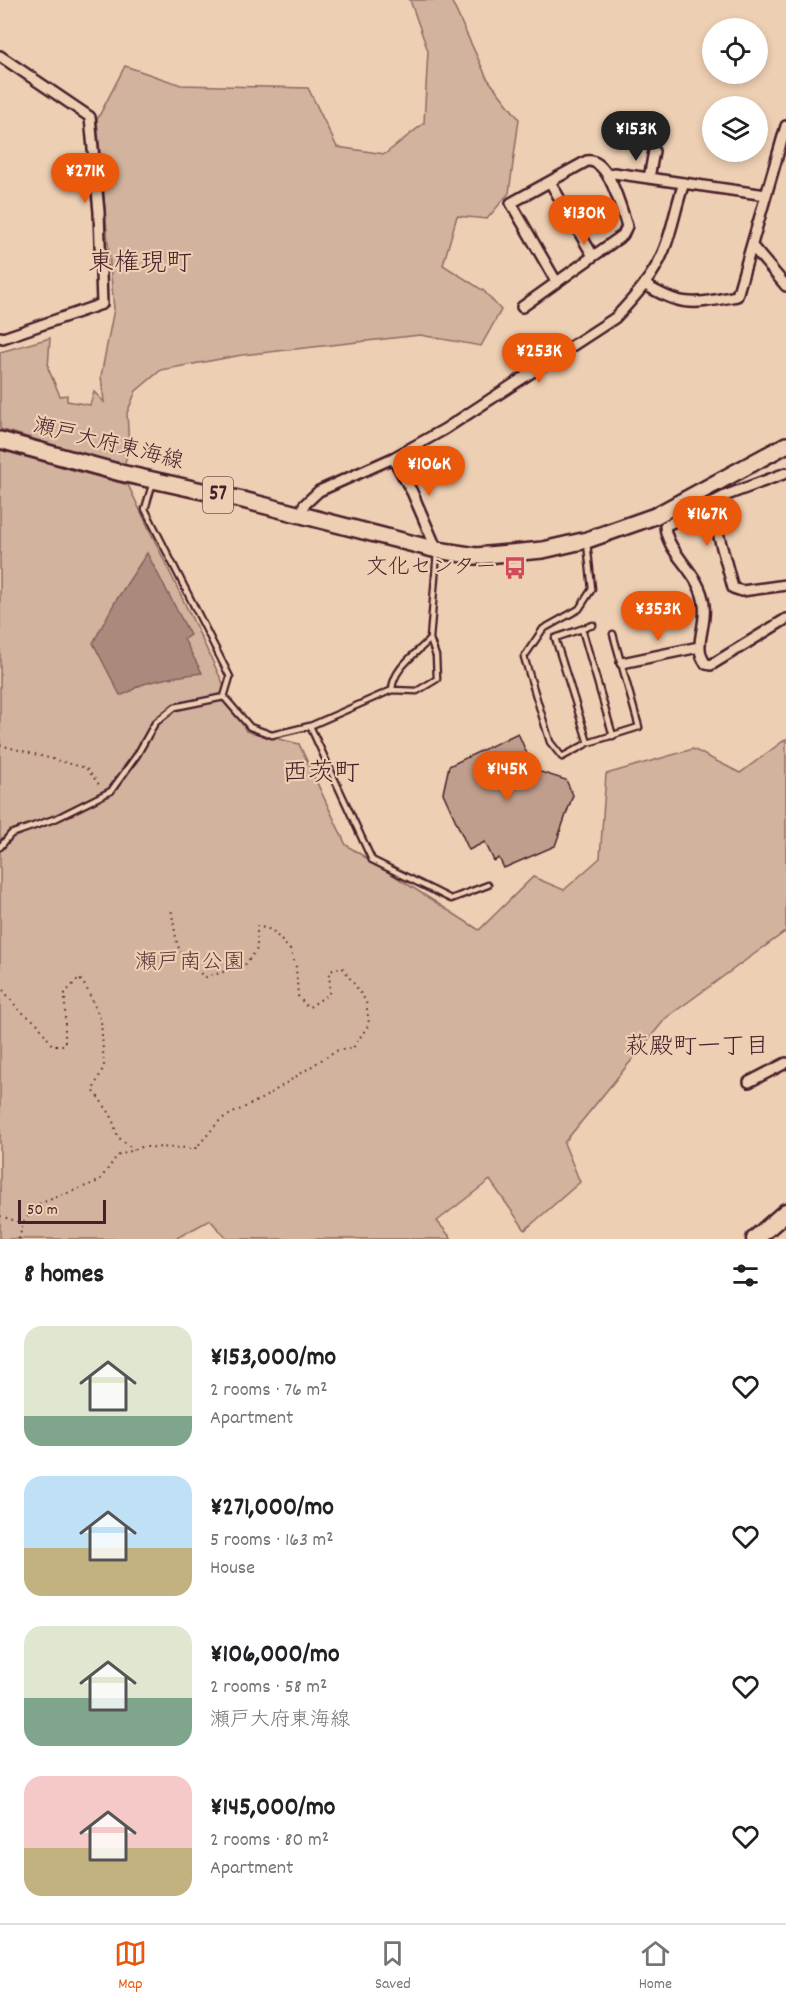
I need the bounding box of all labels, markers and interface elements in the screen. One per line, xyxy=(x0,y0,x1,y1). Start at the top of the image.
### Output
map controls xyxy=(702,18,768,162)
button: locate xyxy=(702,18,768,84)
button: layers xyxy=(702,96,768,162)
pin: ¥153K xyxy=(594,111,678,162)
text: ¥153K xyxy=(615,116,657,144)
pin: ¥271K xyxy=(43,153,127,204)
text: ¥271K xyxy=(65,158,105,186)
pin: ¥130K xyxy=(542,195,626,246)
text: ¥130K xyxy=(562,200,606,228)
district label: 東権現町 xyxy=(88,246,192,283)
pin: ¥253K xyxy=(497,333,581,384)
text: ¥253K xyxy=(516,338,562,366)
street label: 瀬戸大府東海線 xyxy=(30,411,186,479)
pin: ¥106K xyxy=(387,446,471,497)
text: ¥106K xyxy=(407,451,451,479)
road number: 57 xyxy=(203,477,233,513)
pin: ¥167K xyxy=(665,496,749,547)
text: ¥167K xyxy=(687,501,727,529)
place label: 文化センター xyxy=(366,553,497,584)
bus stop icon: 文化センター xyxy=(502,555,528,581)
pin: ¥353K xyxy=(616,591,700,642)
text: ¥353K xyxy=(635,596,681,624)
pin: ¥145K xyxy=(465,751,549,802)
district label: 西茨町 xyxy=(282,756,360,793)
text: ¥145K xyxy=(487,756,527,784)
park label: 瀬戸南公園 xyxy=(135,948,245,979)
district label: 萩殿町一丁目 xyxy=(625,1031,769,1065)
scale bar xyxy=(18,1197,106,1224)
text: 50 m xyxy=(27,1199,58,1222)
text: 8 homes xyxy=(24,1257,104,1294)
icon: filters xyxy=(729,1259,762,1292)
text: ¥153,000/mo xyxy=(210,1340,336,1377)
icon: home xyxy=(72,1350,144,1422)
icon: heart xyxy=(729,1370,762,1403)
text: 2 rooms · 76 m² xyxy=(210,1377,328,1405)
text: Apartment xyxy=(210,1405,293,1433)
text: ¥271,000/mo xyxy=(210,1490,334,1527)
icon: home xyxy=(72,1500,144,1572)
icon: heart xyxy=(729,1520,762,1553)
text: 5 rooms · 163 m² xyxy=(210,1527,334,1555)
text: House xyxy=(210,1555,255,1583)
text: ¥106,000/mo xyxy=(210,1637,339,1674)
icon: home xyxy=(72,1650,144,1722)
icon: heart xyxy=(729,1670,762,1703)
text: 2 rooms · 58 m² xyxy=(210,1674,327,1702)
text: 瀬戸大府東海線 xyxy=(210,1707,350,1735)
text: ¥145,000/mo xyxy=(210,1790,335,1827)
icon: home xyxy=(72,1800,144,1872)
icon: heart xyxy=(729,1820,762,1853)
text: 2 rooms · 80 m² xyxy=(210,1827,329,1855)
text: Apartment xyxy=(210,1855,293,1883)
tab: Map xyxy=(114,1937,147,1996)
tab: Saved xyxy=(375,1937,411,1996)
tab: Home xyxy=(639,1937,672,1996)

